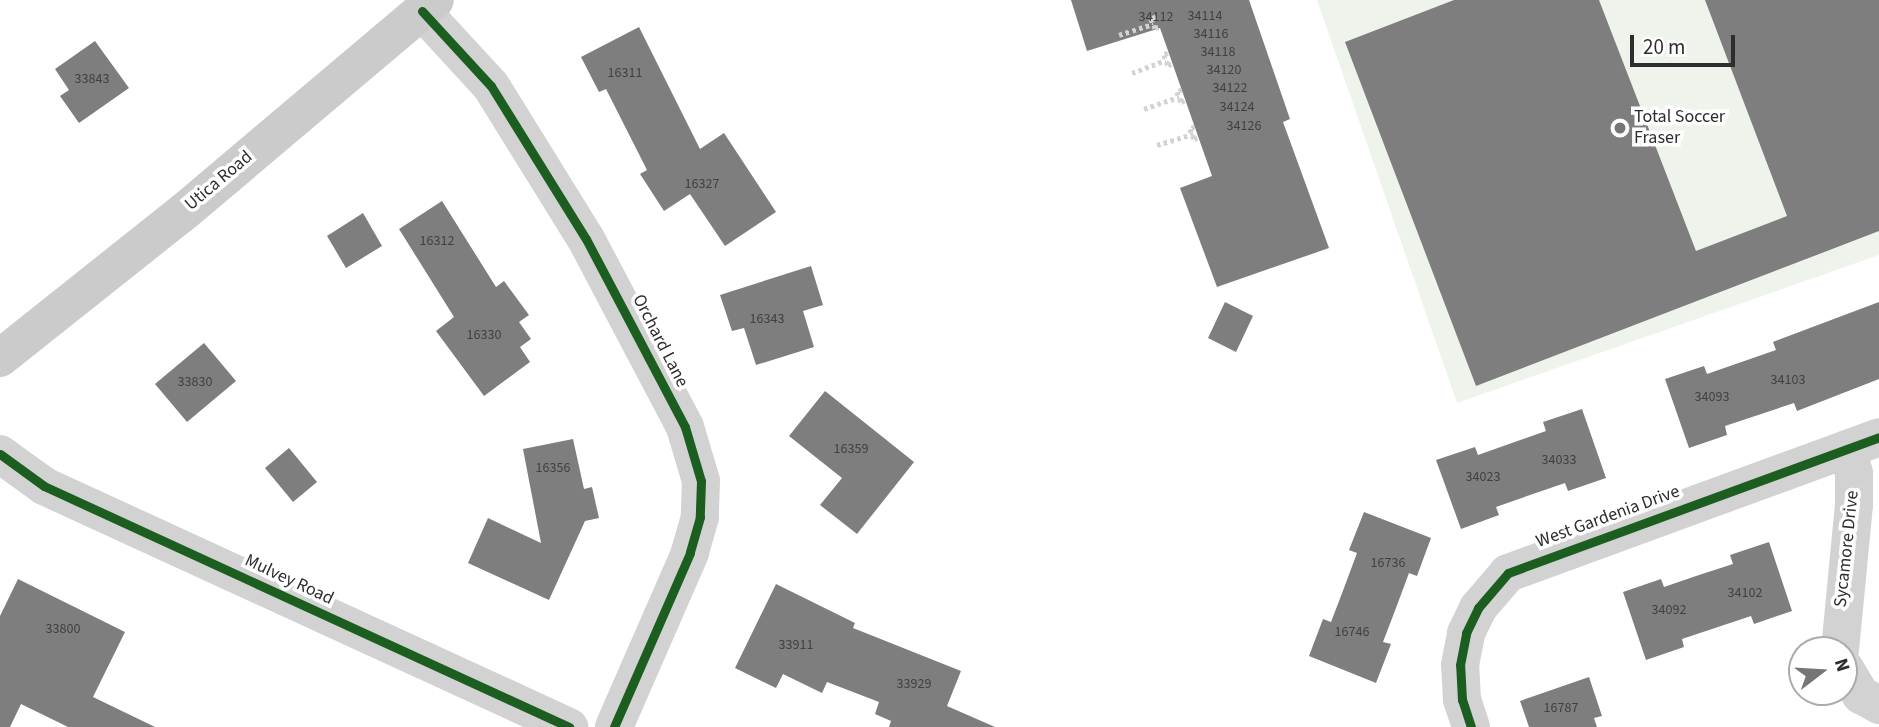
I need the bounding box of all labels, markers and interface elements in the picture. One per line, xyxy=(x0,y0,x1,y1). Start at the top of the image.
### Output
house number: 34114 xyxy=(1188,8,1222,24)
house number: 34112 xyxy=(1139,9,1173,25)
scale bar xyxy=(1634,21,1739,65)
house number: 34116 xyxy=(1194,26,1228,42)
text: 20 m xyxy=(1643,32,1685,62)
house number: 34118 xyxy=(1201,44,1235,60)
house number: 34120 xyxy=(1207,62,1241,78)
house number: 16311 xyxy=(608,65,642,81)
house number: 33843 xyxy=(75,71,109,87)
house number: 34122 xyxy=(1213,80,1247,96)
house number: 34124 xyxy=(1220,99,1254,115)
place label: Total Soccer Fraser xyxy=(1634,107,1725,150)
house number: 34126 xyxy=(1227,118,1261,134)
marker: Total Soccer Fraser xyxy=(1612,120,1628,136)
street label: Utica Road xyxy=(181,147,257,215)
house number: 16327 xyxy=(685,176,719,192)
house number: 16312 xyxy=(420,233,454,249)
street label: Orchard Lane xyxy=(627,291,693,391)
house number: 16343 xyxy=(750,311,784,327)
house number: 16330 xyxy=(467,327,501,343)
house number: 34103 xyxy=(1771,372,1805,388)
house number: 33830 xyxy=(178,374,212,390)
house number: 34093 xyxy=(1695,389,1729,405)
house number: 16359 xyxy=(834,441,868,457)
house number: 34033 xyxy=(1542,452,1576,468)
house number: 16356 xyxy=(536,460,570,476)
house number: 34023 xyxy=(1466,469,1500,485)
street label: West Gardenia Drive xyxy=(1533,481,1683,553)
street label: Sycamore Drive xyxy=(1830,490,1864,608)
street label: Mulvey Road xyxy=(241,550,337,610)
house number: 16736 xyxy=(1371,555,1405,571)
house number: 34102 xyxy=(1728,585,1762,601)
house number: 34092 xyxy=(1652,602,1686,618)
house number: 33800 xyxy=(46,621,80,637)
house number: 16746 xyxy=(1335,624,1369,640)
north arrow xyxy=(1788,636,1858,706)
house number: 33911 xyxy=(779,637,813,653)
text: N xyxy=(1827,655,1856,675)
house number: 33929 xyxy=(897,676,931,692)
house number: 16787 xyxy=(1544,700,1578,716)

